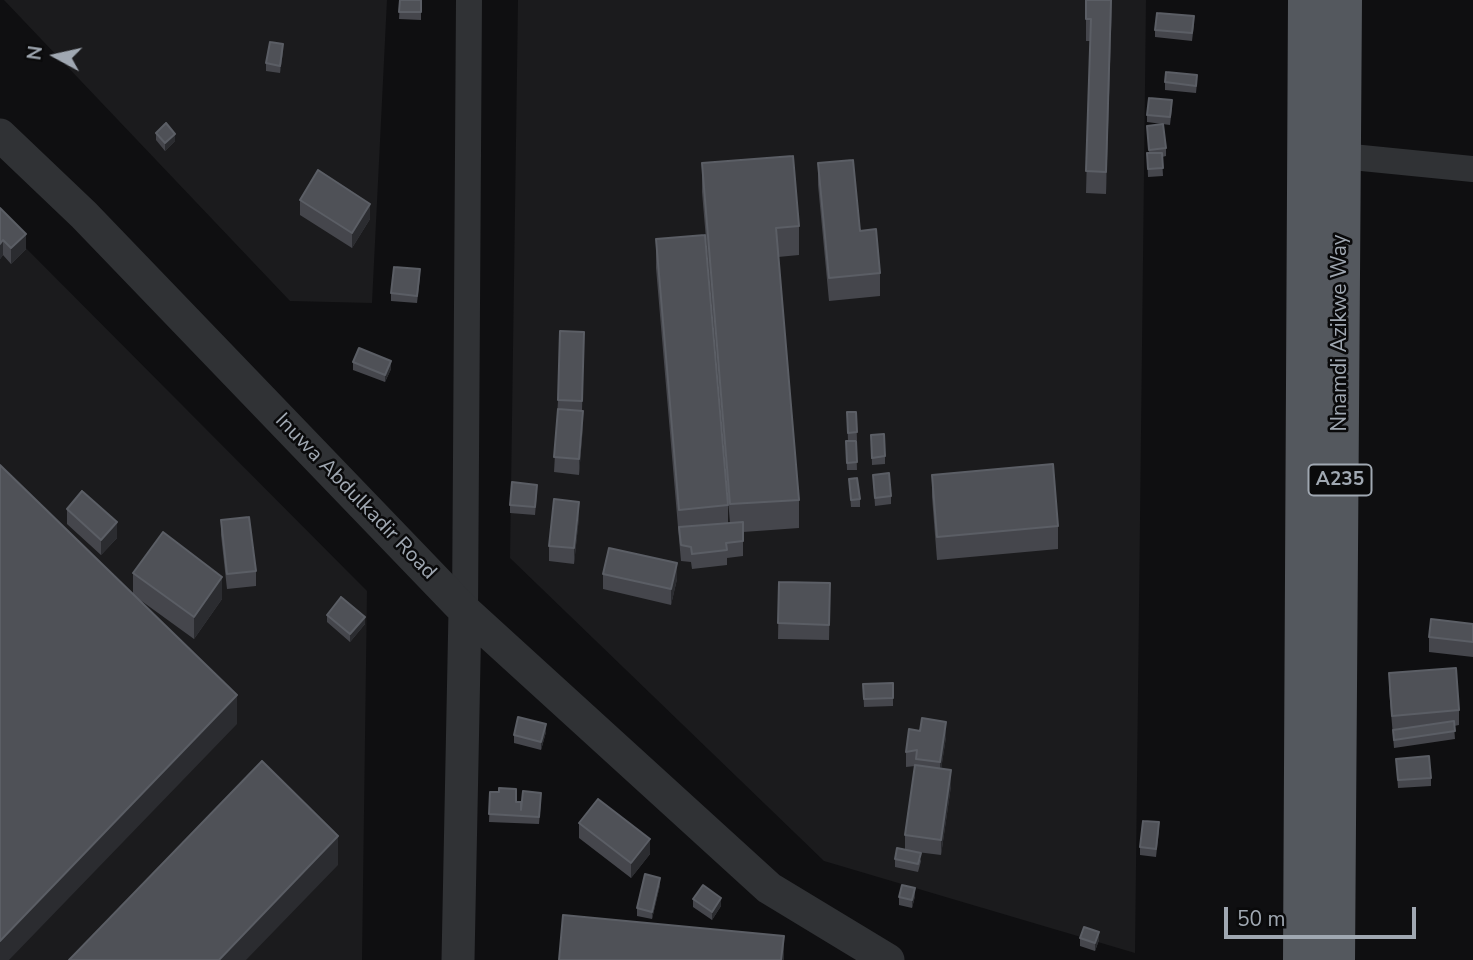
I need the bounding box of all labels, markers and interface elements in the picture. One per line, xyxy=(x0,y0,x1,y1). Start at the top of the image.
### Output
north arrow xyxy=(21,21,91,91)
text: N xyxy=(21,44,49,62)
street label: Nnamdi Azikwe Way xyxy=(1328,235,1354,431)
street label: Inuwa Abdulkadir Road xyxy=(269,409,441,585)
road number: A235 xyxy=(1308,464,1372,495)
scale bar xyxy=(1228,894,1420,938)
text: 50 m xyxy=(1237,905,1286,933)

